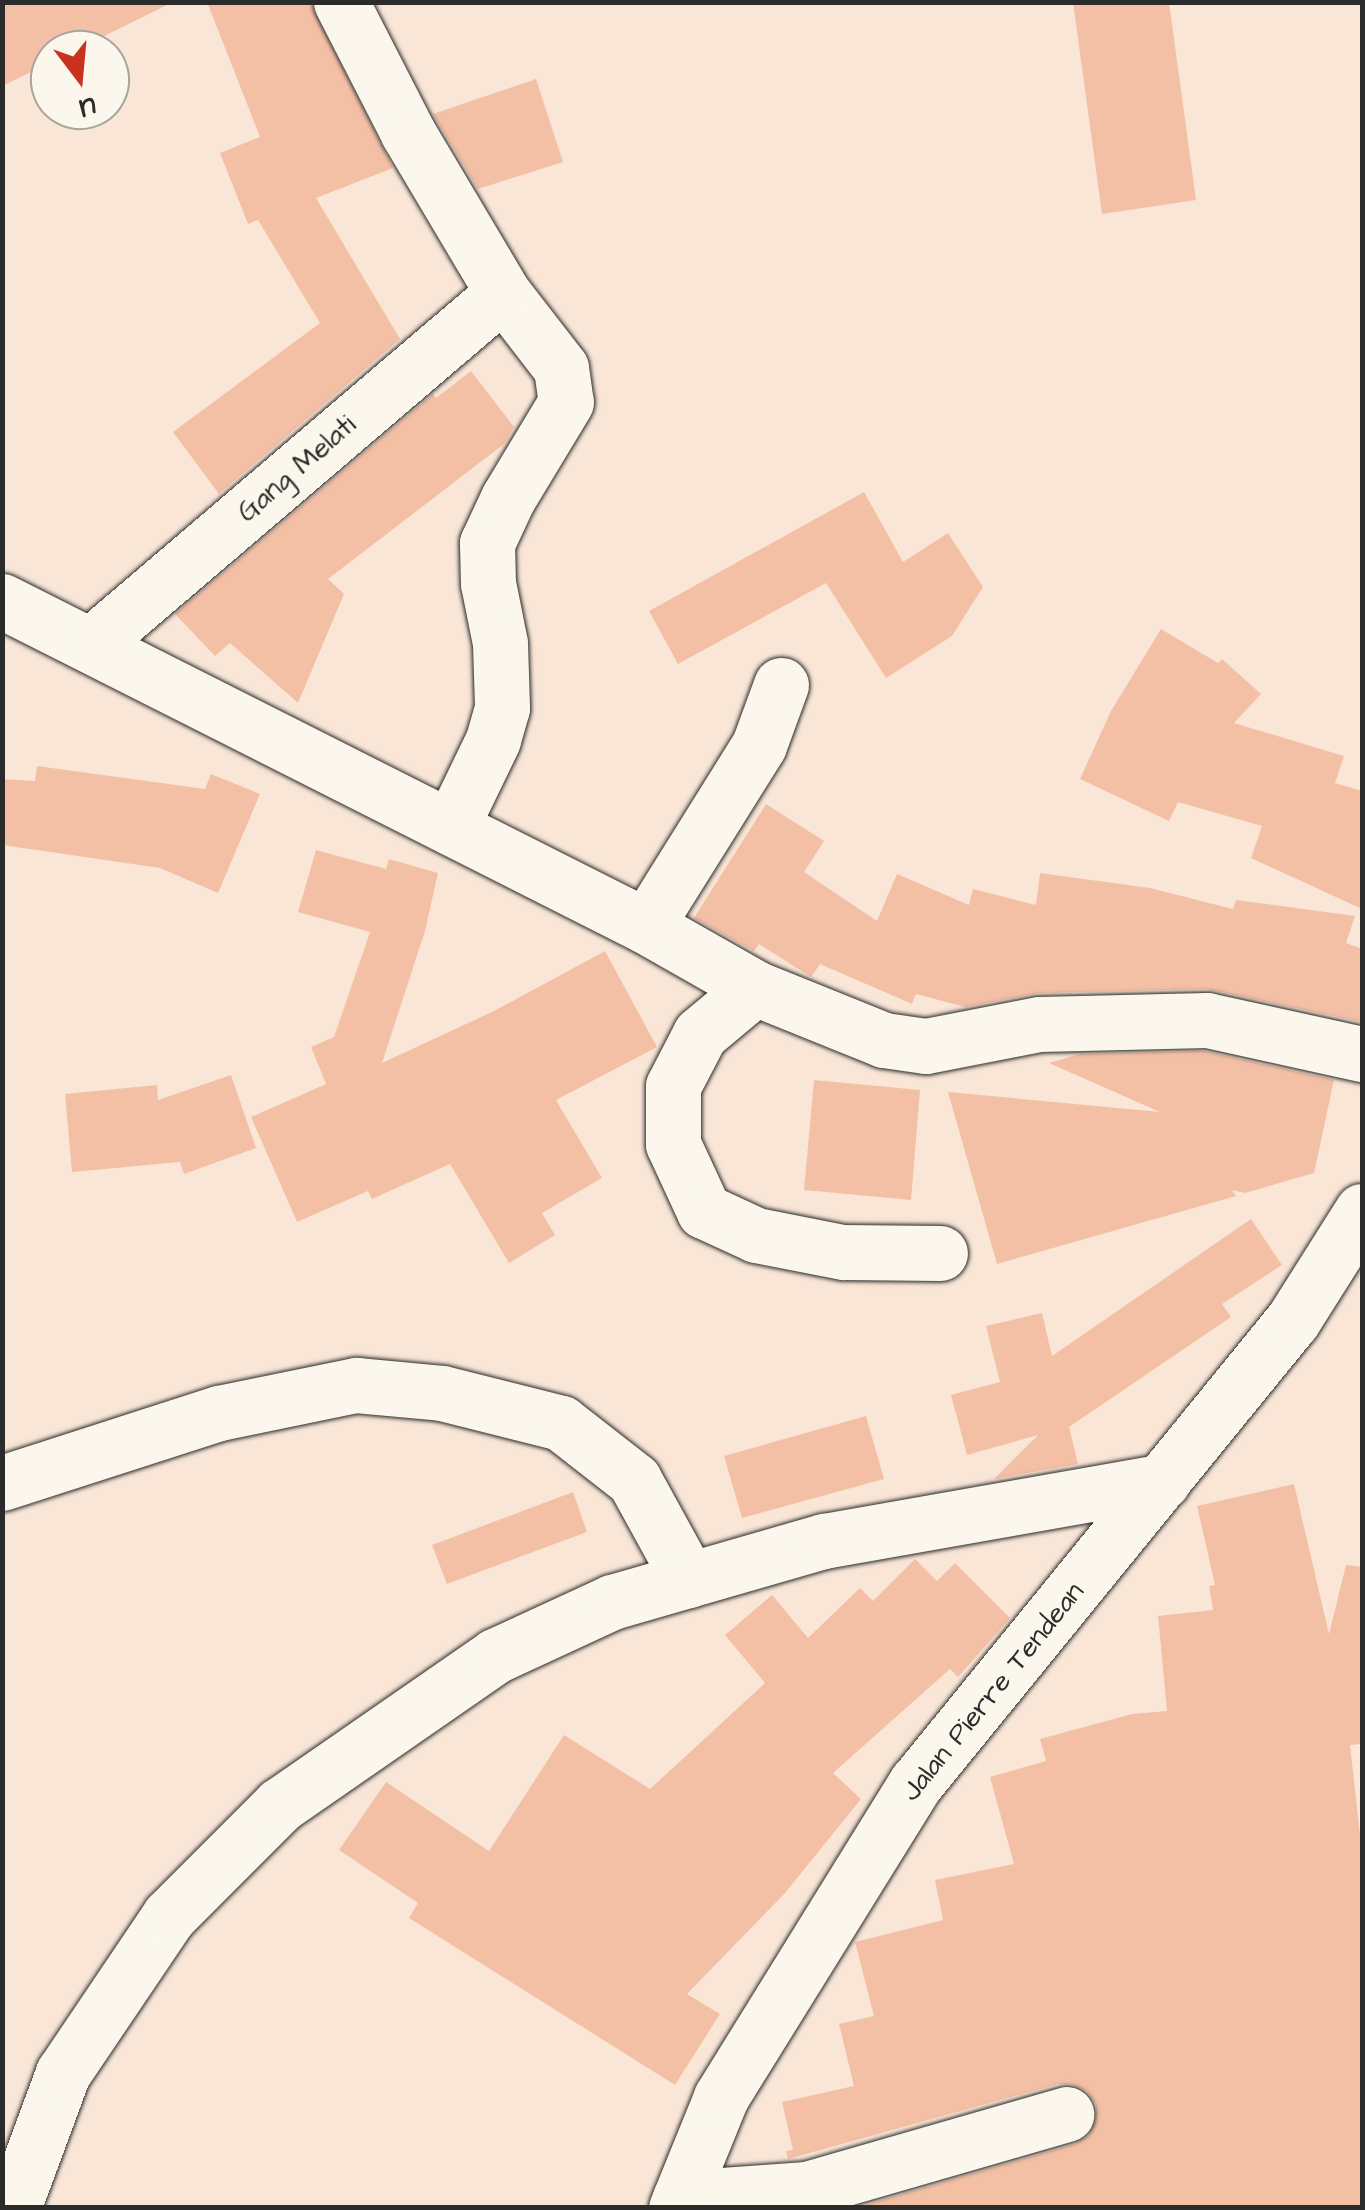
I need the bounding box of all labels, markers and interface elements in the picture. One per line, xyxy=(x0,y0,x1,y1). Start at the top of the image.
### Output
north arrow xyxy=(30,30,130,130)
text: U xyxy=(75,86,101,128)
street label: Gang Melati xyxy=(231,408,363,530)
street label: Jalan Pierre Tendean xyxy=(894,1576,1092,1808)

